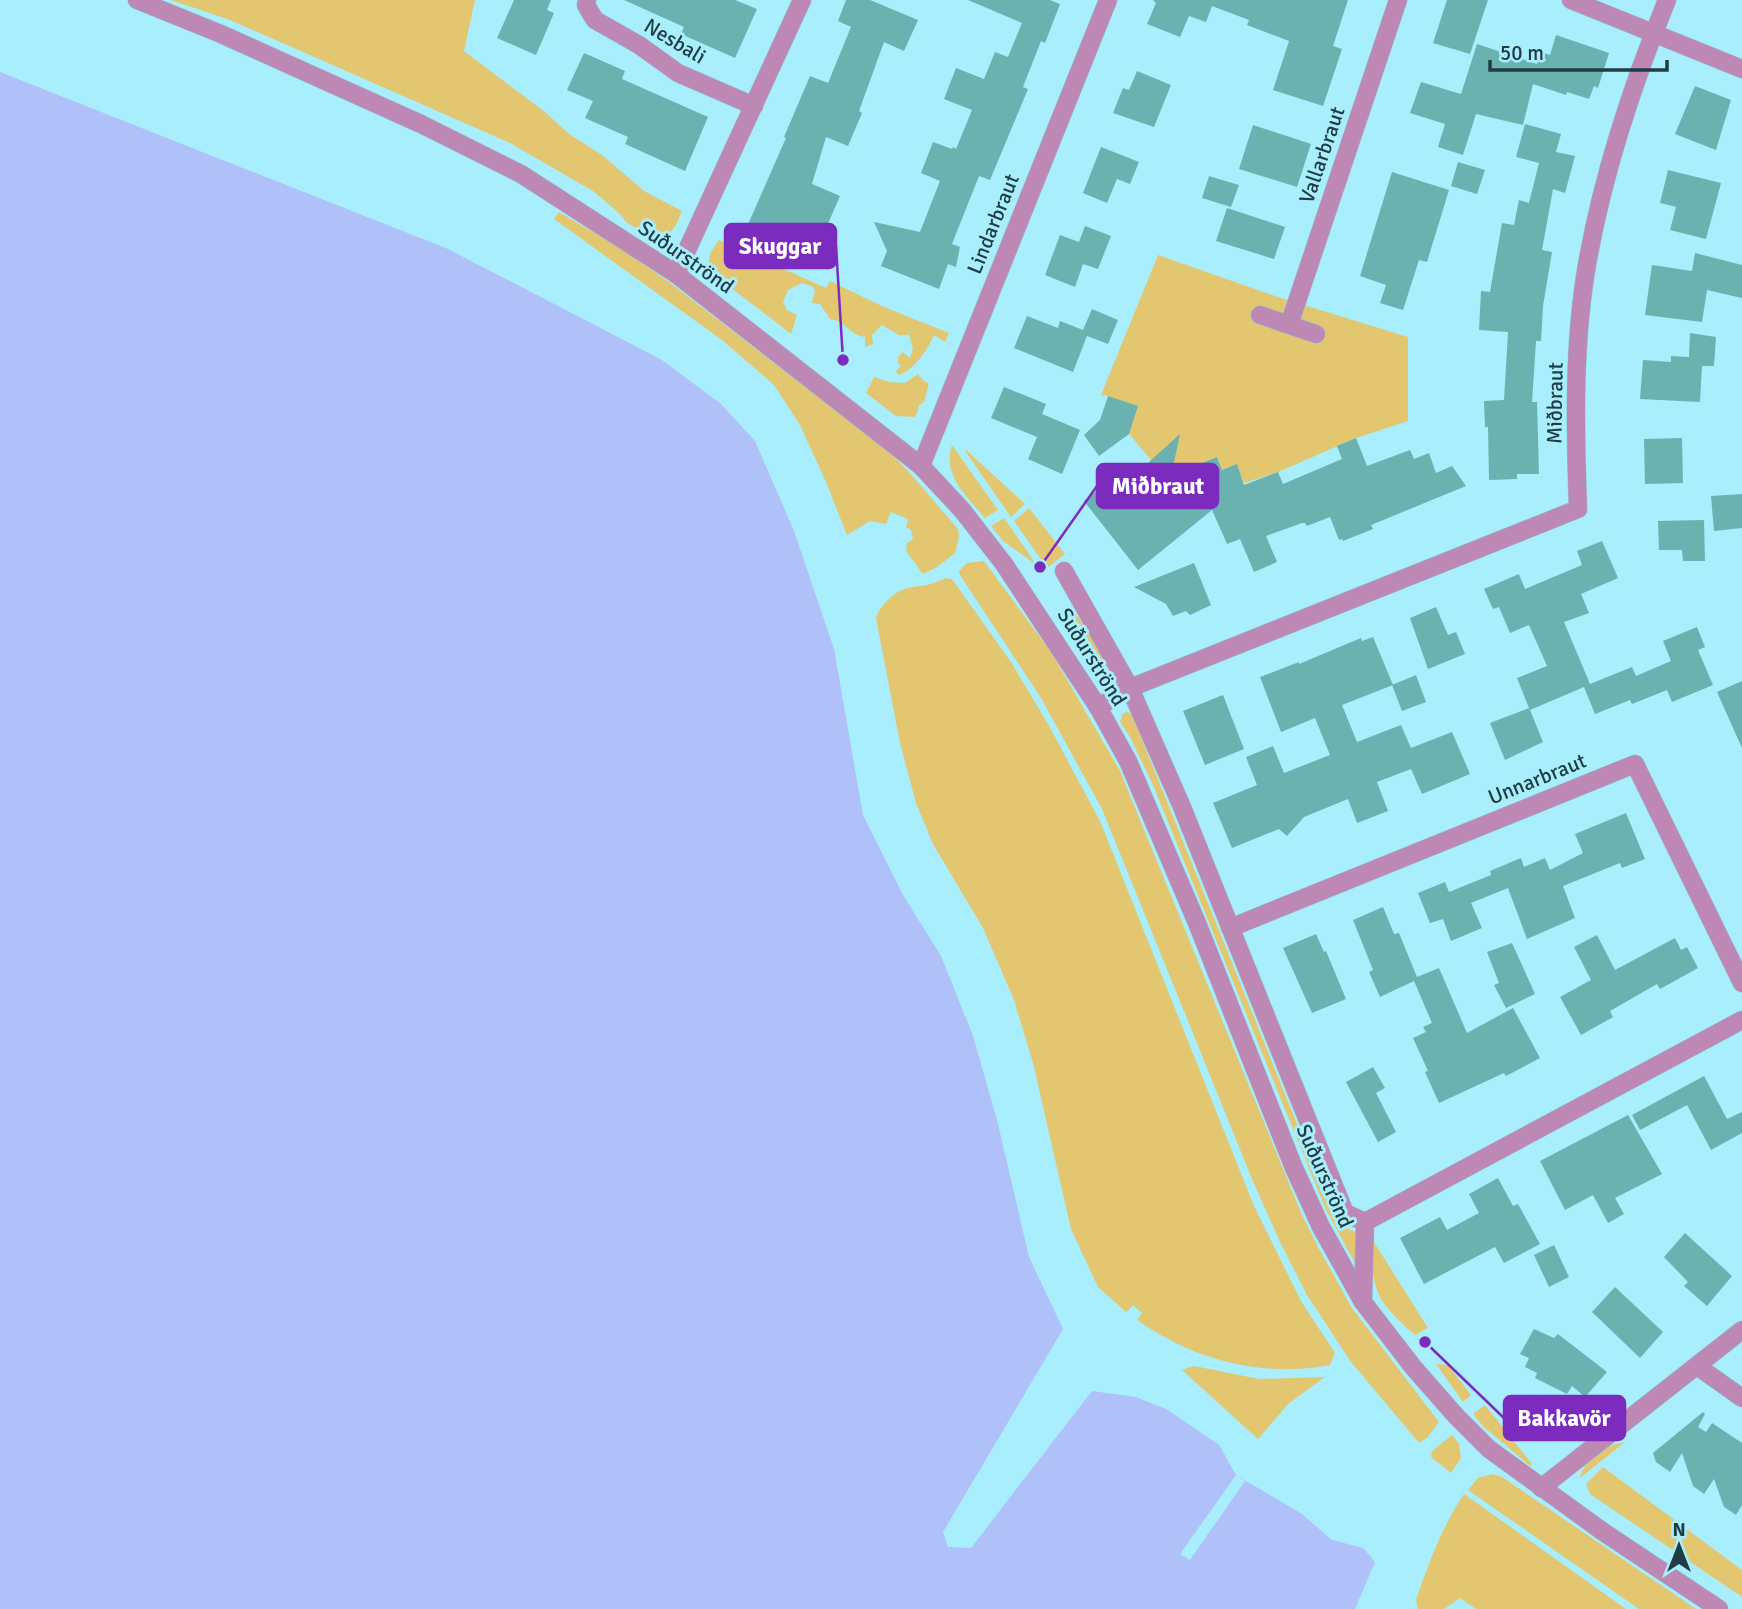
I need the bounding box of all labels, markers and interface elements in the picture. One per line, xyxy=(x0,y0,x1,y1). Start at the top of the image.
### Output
street label: Nesbali xyxy=(639,12,711,70)
scale bar xyxy=(1490,28,1667,72)
text: 50 m xyxy=(1500,40,1544,66)
street label: Vallarbraut xyxy=(1293,103,1351,207)
street label: Lindarbraut xyxy=(961,170,1025,278)
street label: Suðurströnd xyxy=(633,215,739,299)
callout: Skuggar xyxy=(725,224,836,268)
text: Skuggar xyxy=(739,232,822,261)
street label: Miðbraut xyxy=(1541,362,1569,444)
callout: Miðbraut xyxy=(1097,464,1218,508)
text: Miðbraut xyxy=(1112,472,1205,501)
street label: Suðurströnd xyxy=(1052,603,1132,711)
street label: Unnarbraut xyxy=(1484,748,1590,810)
street label: Suðurströnd xyxy=(1291,1120,1359,1232)
callout: Bakkavör xyxy=(1504,1396,1625,1440)
text: Bakkavör xyxy=(1517,1404,1612,1433)
north arrow xyxy=(1644,1511,1714,1581)
text: N xyxy=(1672,1518,1686,1542)

